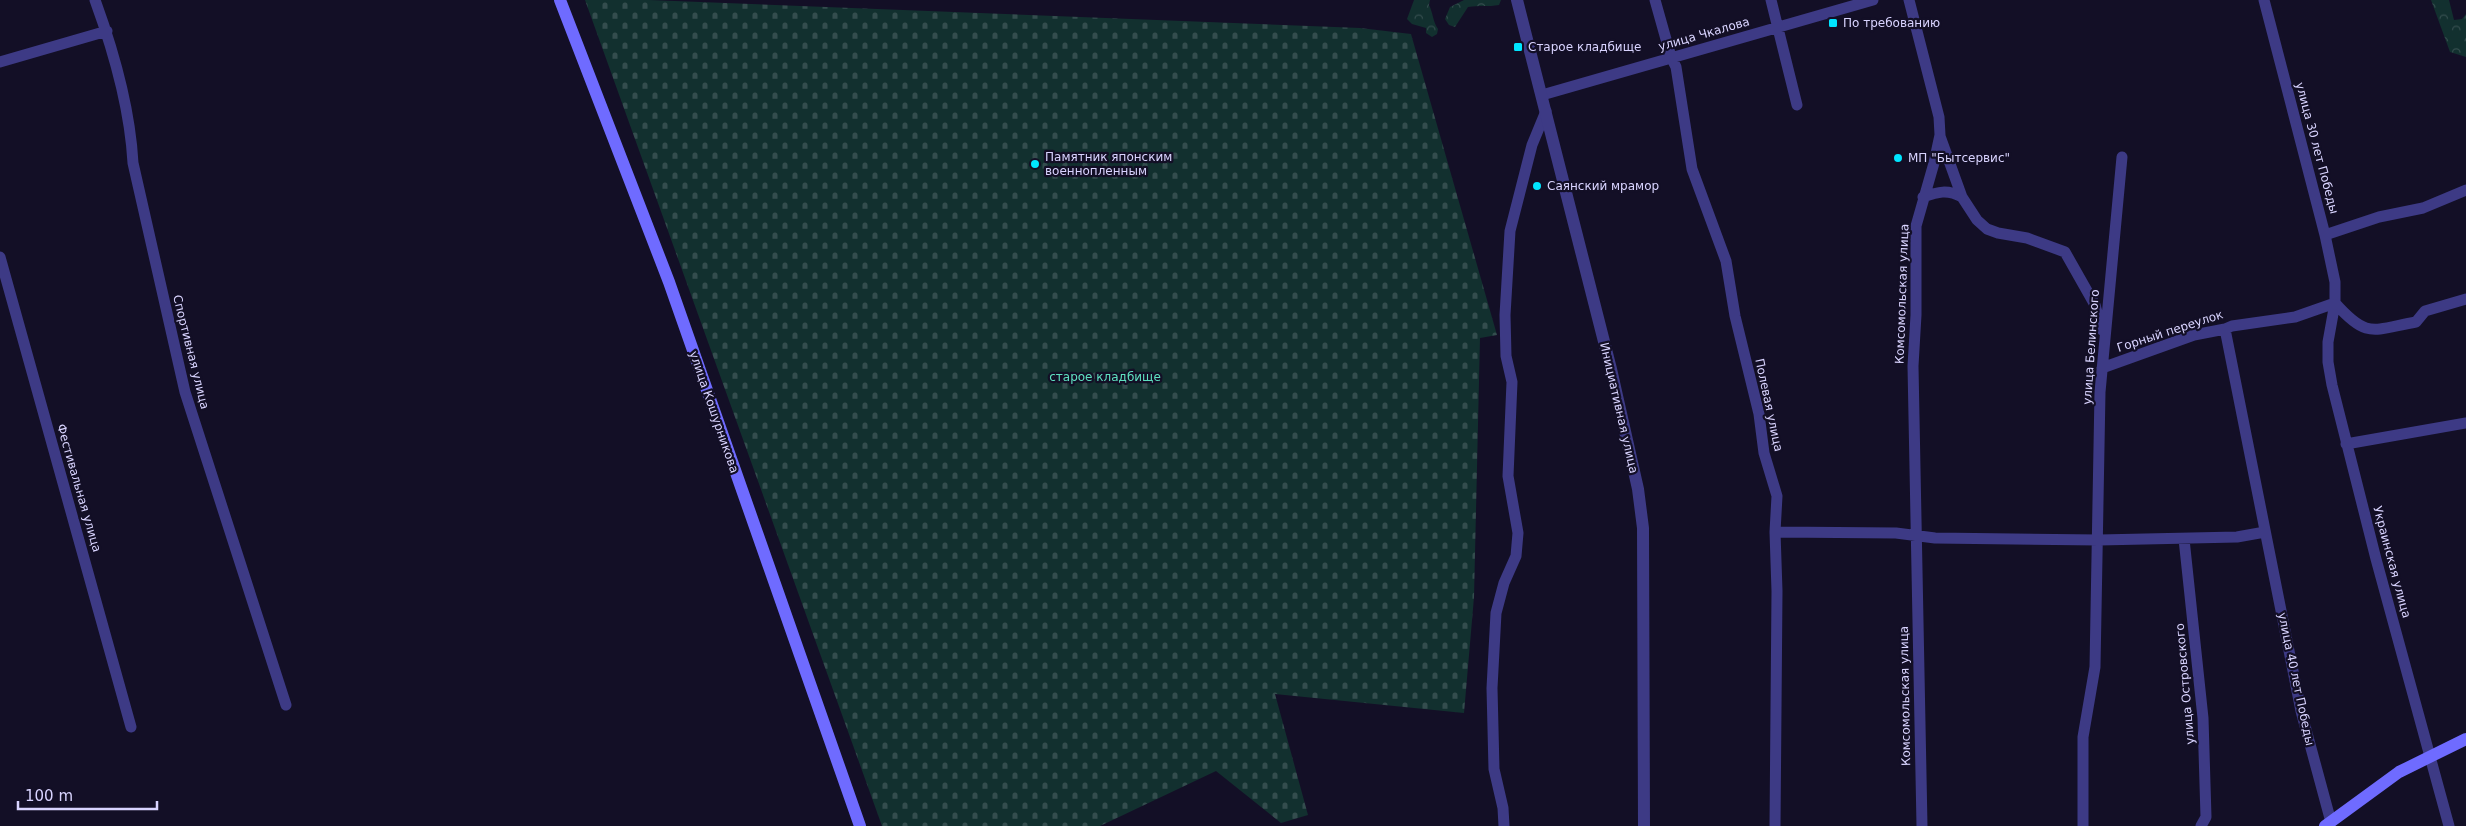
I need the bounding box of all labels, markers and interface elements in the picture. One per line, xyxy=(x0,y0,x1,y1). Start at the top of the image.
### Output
street label: улица Чкалова xyxy=(1657,14,1751,54)
place label: По требованию xyxy=(1843,16,1940,30)
marker: По требованию xyxy=(1827,17,1839,29)
place label: Старое кладбище xyxy=(1528,40,1641,54)
marker: Старое кладбище xyxy=(1512,41,1524,53)
street label: улица 30 лет Победы xyxy=(2293,81,2341,215)
place label: Памятник японским военнопленным xyxy=(1045,150,1172,178)
place label: МП "Бытсервис" xyxy=(1908,151,2010,165)
marker: МП "Бытсервис" xyxy=(1892,152,1904,164)
marker: Памятник японским военнопленным xyxy=(1029,158,1041,170)
place label: Саянский мрамор xyxy=(1547,179,1659,193)
marker: Саянский мрамор xyxy=(1531,180,1543,192)
street label: Комсомольская улица xyxy=(1893,224,1911,364)
street label: улица Белинского xyxy=(2080,289,2102,405)
street label: Спортивная улица xyxy=(170,293,212,411)
street label: Горный переулок xyxy=(2115,307,2225,355)
street label: Инициативная улица xyxy=(1597,341,1641,475)
street label: улица Кошурникова xyxy=(687,349,741,475)
street label: Полевая улица xyxy=(1752,357,1786,453)
park label: старое кладбище xyxy=(1049,370,1161,384)
street label: Фестивальная улица xyxy=(54,422,104,554)
street label: Украинская улица xyxy=(2370,504,2414,620)
street label: улица 40 лет Победы xyxy=(2275,611,2317,747)
street label: улица Островского xyxy=(2173,623,2197,745)
street label: Комсомольская улица xyxy=(1897,626,1913,766)
scale bar xyxy=(18,778,156,810)
text: 100 m xyxy=(25,787,73,805)

